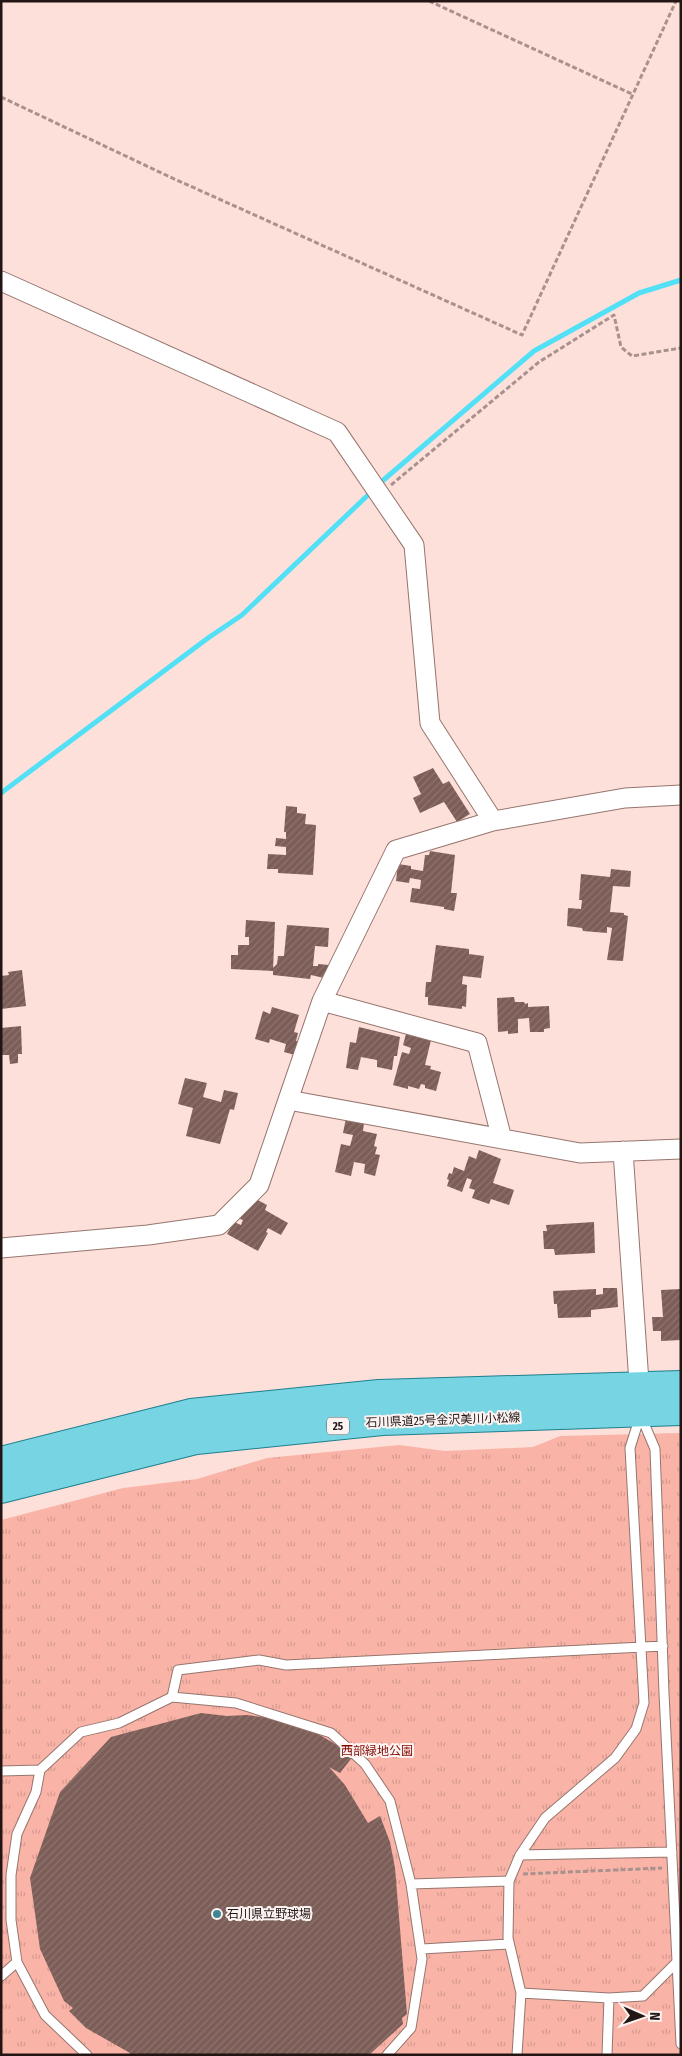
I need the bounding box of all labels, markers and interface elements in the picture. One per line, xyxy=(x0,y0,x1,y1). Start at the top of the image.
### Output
street label: 石川県道25号金沢美川小松線 xyxy=(365,1410,521,1430)
road number: 25 xyxy=(327,1418,349,1434)
park label: 西部緑地公園 xyxy=(341,1744,413,1758)
place label: 石川県立野球場 xyxy=(227,1907,311,1921)
marker: 石川県立野球場 xyxy=(211,1908,223,1920)
north arrow xyxy=(617,1991,667,2041)
text: N xyxy=(646,2012,663,2021)

